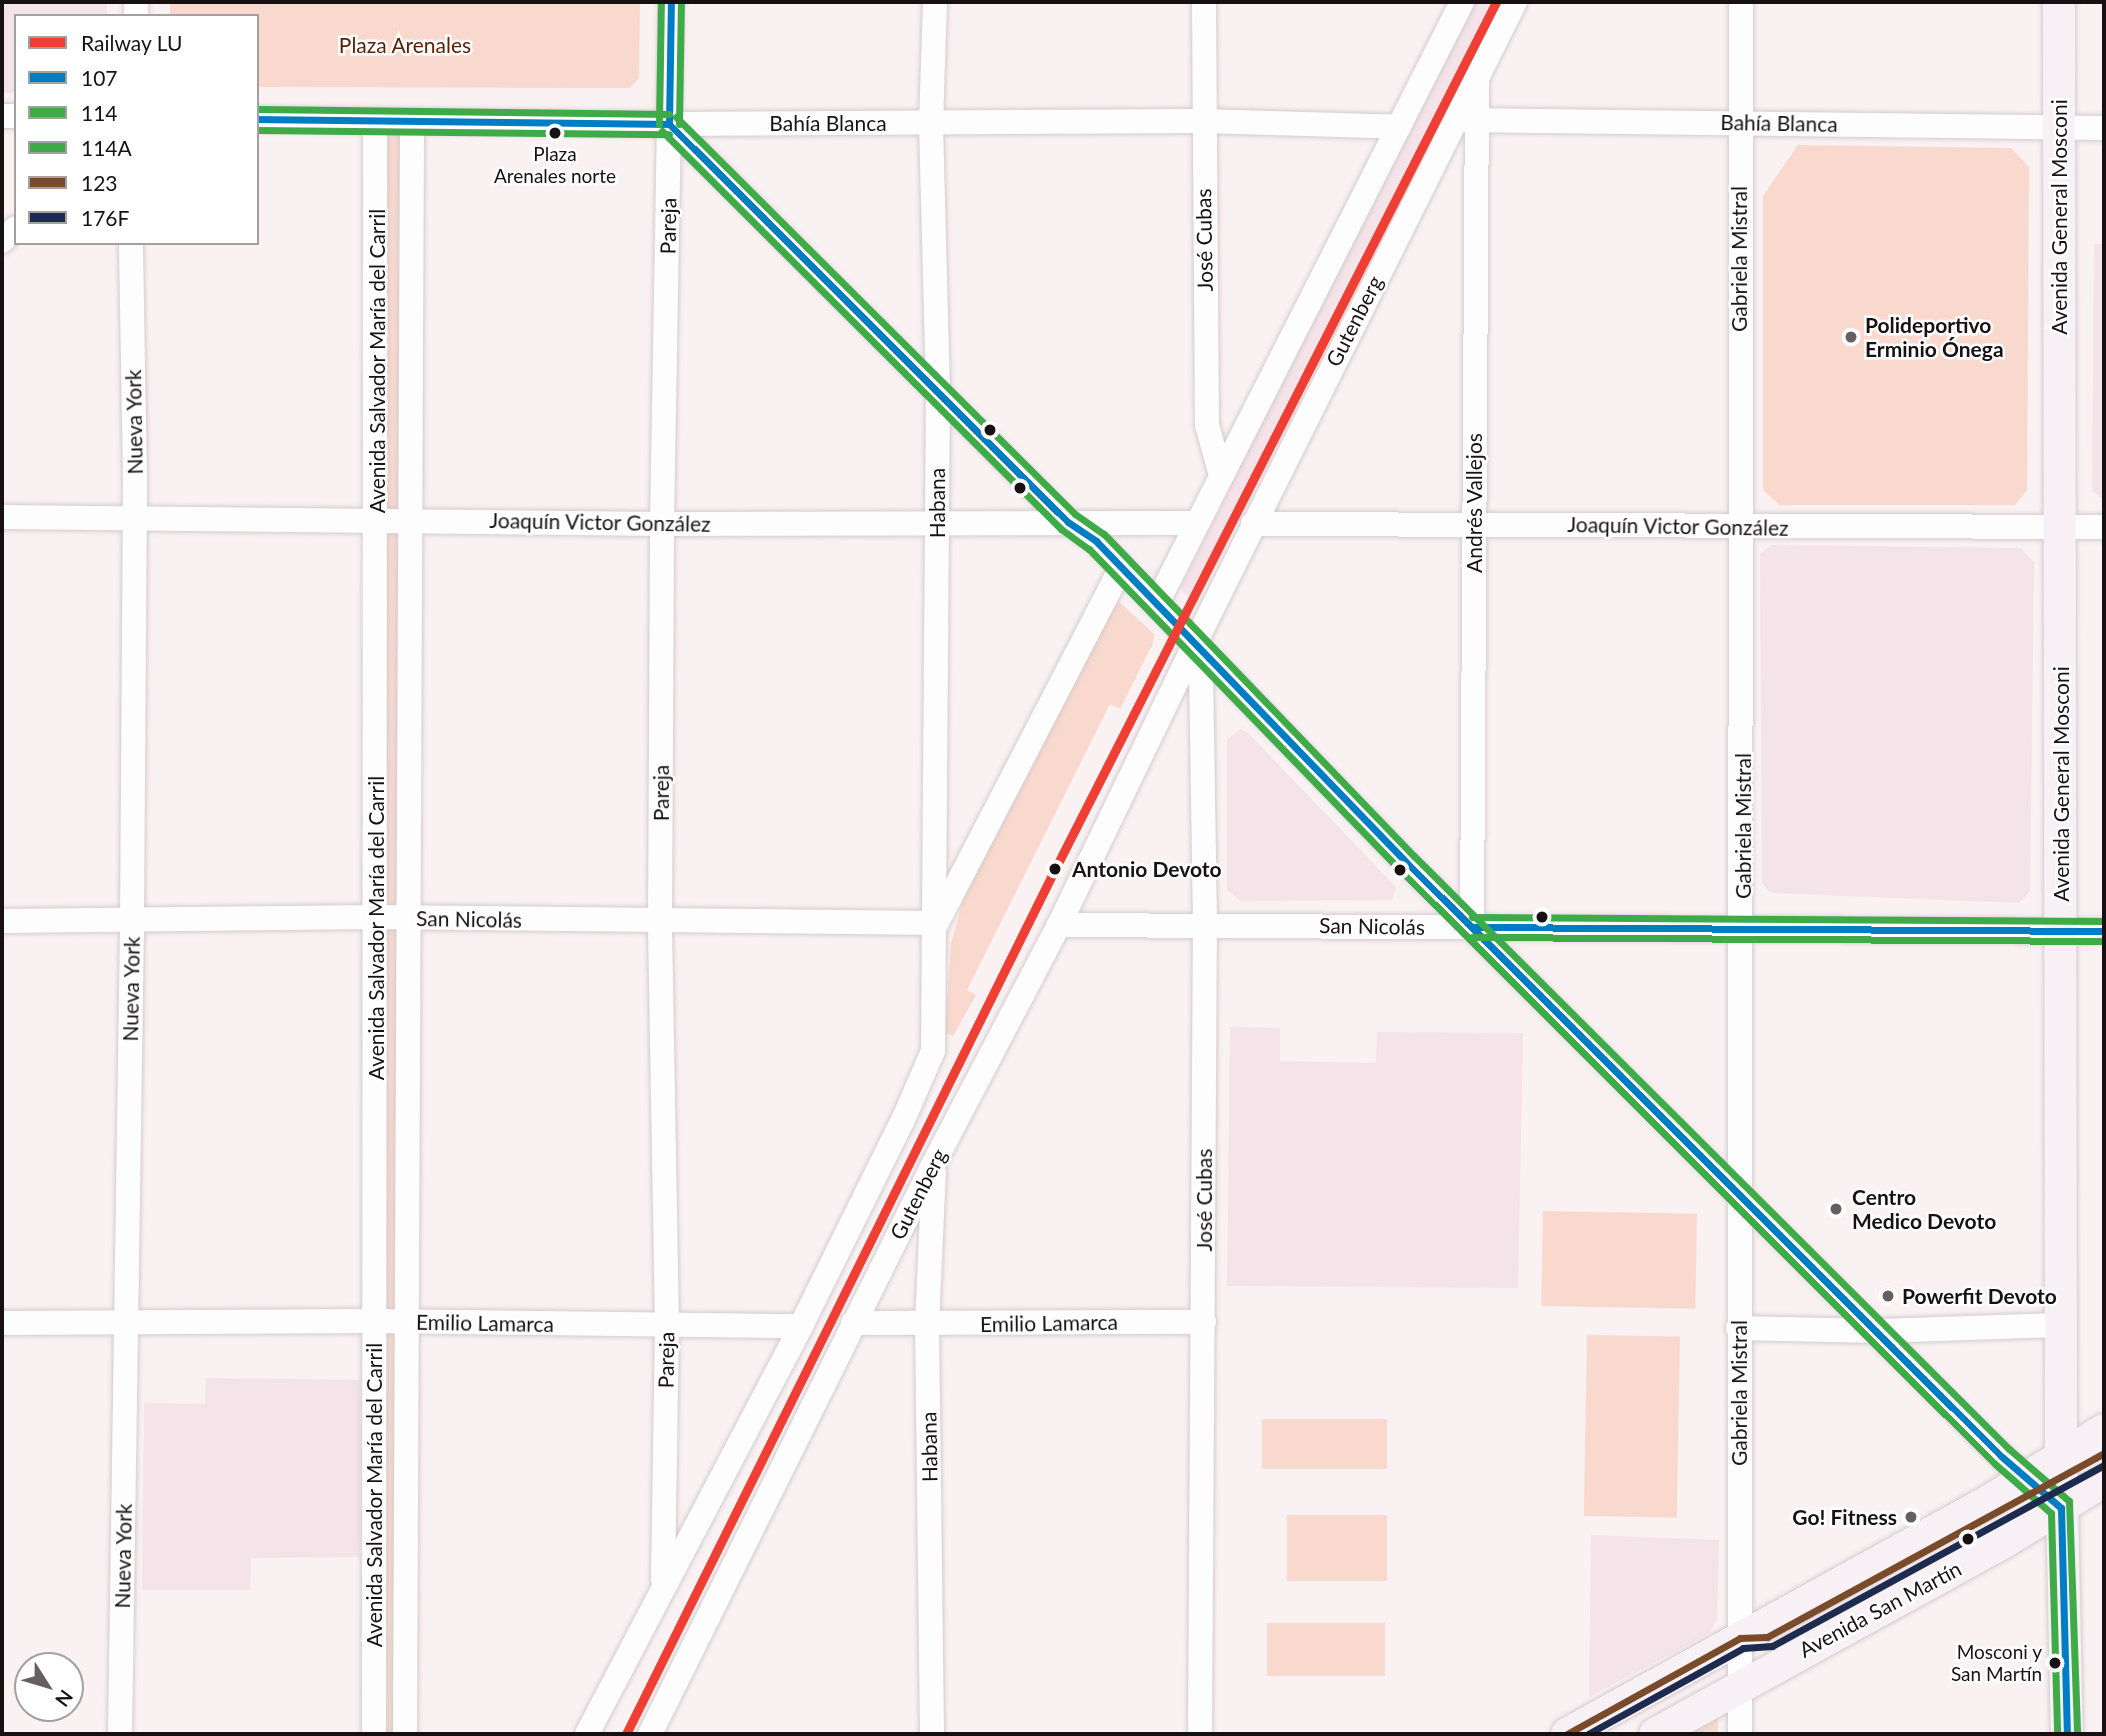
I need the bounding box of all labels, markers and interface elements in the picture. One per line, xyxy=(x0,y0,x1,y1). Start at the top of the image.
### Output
legend xyxy=(14,14,259,245)
text: Railway LU xyxy=(81,30,182,55)
park label: Plaza Arenales xyxy=(338,32,472,58)
text: 107 xyxy=(81,65,118,90)
street label: Avenida General Mosconi xyxy=(2046,99,2072,335)
text: 114 xyxy=(81,100,118,125)
street label: Bahía Blanca xyxy=(1720,109,1838,137)
street label: Bahía Blanca xyxy=(769,110,887,136)
marker: Plaza Arenales norte xyxy=(548,126,562,140)
text: 114A xyxy=(81,135,132,160)
place label: Plaza Arenales norte xyxy=(494,143,616,187)
text: 123 xyxy=(81,170,118,195)
street label: Gabriela Mistral xyxy=(1726,186,1752,332)
street label: José Cubas xyxy=(1191,188,1217,292)
street label: Pareja xyxy=(655,198,681,254)
text: 176F xyxy=(81,205,129,230)
street label: Avenida Salvador María del Carril xyxy=(364,209,390,513)
street label: Gutenberg xyxy=(1320,271,1388,371)
place label: Polideportivo Erminio Ónega xyxy=(1865,312,2004,362)
marker: Polideportivo Erminio Ónega xyxy=(1843,329,1859,345)
street label: Nueva York xyxy=(120,369,148,475)
unlabelled marker xyxy=(983,423,997,437)
street label: Andrés Vallejos xyxy=(1461,433,1487,573)
street label: Habana xyxy=(924,468,950,538)
unlabelled marker xyxy=(1013,481,1027,495)
street label: Joaquín Victor González xyxy=(489,507,711,537)
street label: Joaquín Victor González xyxy=(1567,511,1789,541)
street label: Avenida General Mosconi xyxy=(2048,666,2074,902)
street label: Gabriela Mistral xyxy=(1730,753,1756,899)
street label: Pareja xyxy=(648,765,674,821)
street label: Avenida Salvador María del Carril xyxy=(363,776,389,1080)
place label: Antonio Devoto xyxy=(1072,856,1222,882)
marker: Antonio Devoto xyxy=(1044,858,1066,880)
unlabelled marker xyxy=(1393,863,1407,877)
street label: San Nicolás xyxy=(416,905,522,933)
unlabelled marker xyxy=(1535,910,1549,924)
street label: San Nicolás xyxy=(1319,912,1425,940)
street label: Nueva York xyxy=(117,936,145,1042)
street label: Gutenberg xyxy=(884,1144,952,1244)
street label: José Cubas xyxy=(1191,1149,1217,1251)
place label: Centro Medico Devoto xyxy=(1852,1184,1996,1234)
marker: Centro Medico Devoto xyxy=(1826,1199,1846,1219)
place label: Powerfit Devoto xyxy=(1902,1283,2057,1309)
marker: Powerfit Devoto xyxy=(1880,1288,1896,1304)
street label: Emilio Lamarca xyxy=(416,1309,554,1337)
street label: Emilio Lamarca xyxy=(980,1309,1118,1337)
street label: Gabriela Mistral xyxy=(1726,1320,1752,1466)
street label: Pareja xyxy=(653,1332,679,1388)
street label: Avenida Salvador María del Carril xyxy=(361,1343,387,1647)
street label: Habana xyxy=(916,1412,942,1482)
street label: Nueva York xyxy=(109,1503,137,1609)
place label: Go! Fitness xyxy=(1792,1504,1897,1530)
marker: Go! Fitness xyxy=(1903,1509,1919,1525)
unlabelled marker xyxy=(1961,1532,1975,1546)
street label: Avenida San Martín xyxy=(1795,1556,1965,1662)
place label: Mosconi y San Martín xyxy=(1951,1641,2042,1685)
north arrow xyxy=(14,1652,84,1722)
marker: Mosconi y San Martín xyxy=(2048,1656,2062,1670)
text: N xyxy=(51,1686,78,1711)

